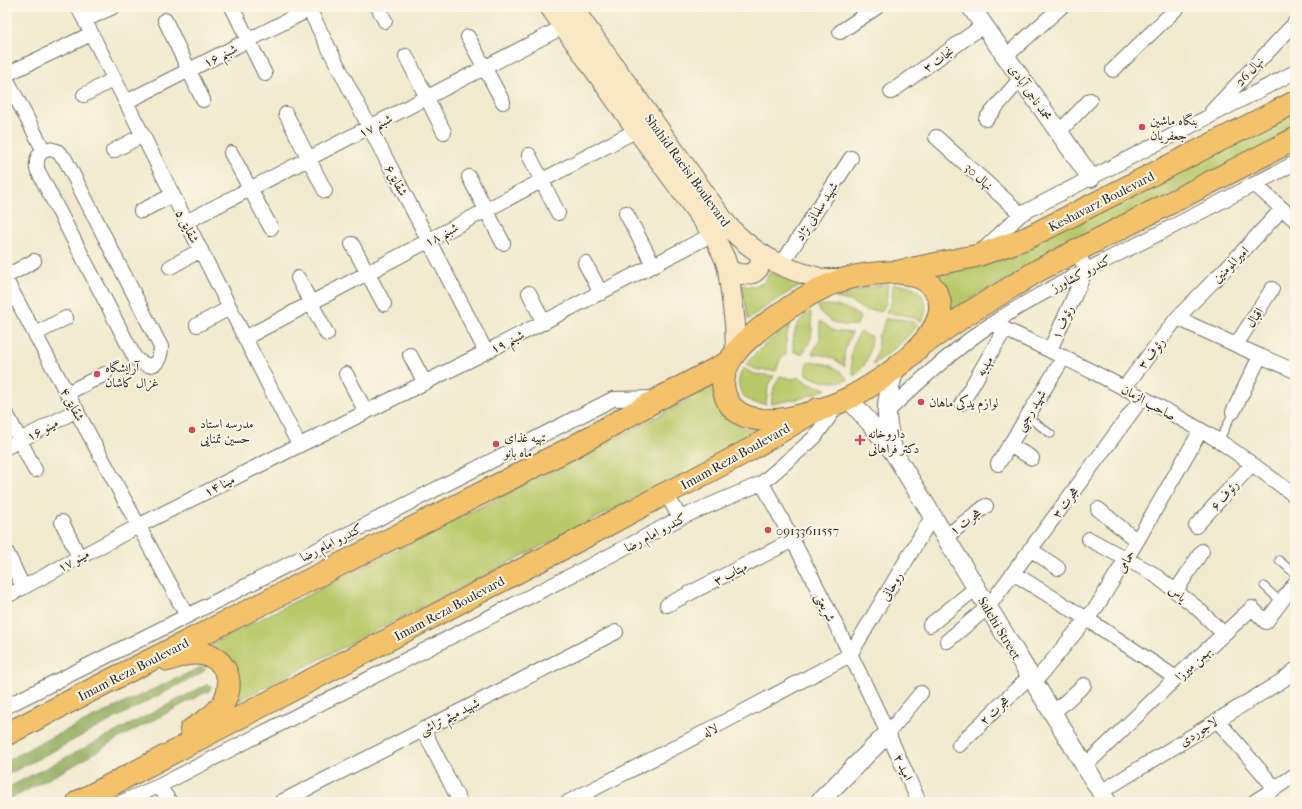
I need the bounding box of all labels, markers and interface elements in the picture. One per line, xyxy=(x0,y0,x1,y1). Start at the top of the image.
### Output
street label: شبنم ۱۶ xyxy=(201,41,242,76)
street label: نجات ۳ xyxy=(920,43,956,75)
street label: نهال 26 xyxy=(1232,54,1267,90)
street label: محمد ناجی آبادی xyxy=(1005,61,1056,124)
street label: شبنم ۱۷ xyxy=(356,111,397,146)
street label: Shahid Raeisi Boulevard xyxy=(642,111,734,230)
place label: بنگاه ماشین جعفریان xyxy=(1150,112,1198,144)
marker: بنگاه ماشین جعفریان xyxy=(1137,122,1147,132)
street label: نهال 30 xyxy=(961,160,996,194)
street label: شقایق۶ xyxy=(381,162,411,199)
street label: Keshavarz Boulevard xyxy=(1046,168,1158,235)
street label: شهید سلمانی نژاد xyxy=(792,179,842,244)
street label: شقایق ۵ xyxy=(172,207,202,246)
street label: شبنم ۱۸ xyxy=(422,219,463,255)
street label: امیرالمومنین xyxy=(1209,243,1252,286)
street label: کندرو کشاورز xyxy=(1047,252,1114,297)
street label: رئوف ۱ xyxy=(1048,303,1077,342)
street label: اقبال xyxy=(1243,304,1267,331)
street label: شبنم ۱۹ xyxy=(488,327,529,362)
street label: رئوف ۳ xyxy=(1135,335,1169,373)
street label: مهدیه xyxy=(973,354,997,379)
place label: آرایشگاه غزال کاشان xyxy=(105,359,159,392)
marker: آرایشگاه غزال کاشان xyxy=(92,369,102,379)
street label: صاحب الزمان xyxy=(1118,381,1179,425)
street label: شقایق ۴ xyxy=(56,385,88,424)
street label: شهید رجبی xyxy=(1012,387,1051,435)
place label: لوازم یدکی ماهان xyxy=(929,394,998,414)
marker: لوازم یدکی ماهان xyxy=(916,397,926,407)
street label: مینو ۱۶ xyxy=(24,415,61,445)
place label: مدرسه استاد حسین تمنایی xyxy=(200,416,254,447)
street label: Imam Reza Boulevard xyxy=(678,420,793,493)
marker: مدرسه استاد حسین تمنایی xyxy=(187,425,197,435)
place label: داروخانه دکتر فراهانی xyxy=(868,426,919,457)
place label: تهیه غذای ماه بانو xyxy=(502,430,546,461)
marker: داروخانه دکتر فراهانی xyxy=(855,435,865,445)
marker: تهیه غذای ماه بانو xyxy=(491,439,501,449)
street label: مینا ۱۴ xyxy=(201,471,237,499)
street label: رئوف ۶ xyxy=(1207,477,1242,514)
street label: هجرت ۳ xyxy=(1049,484,1083,522)
street label: هجرت ۱ xyxy=(947,505,985,539)
street label: کندرو امام رضا xyxy=(622,510,691,559)
street label: کندرو امام رضا xyxy=(298,520,367,568)
place label: 09133611557 xyxy=(776,523,839,538)
marker: 09133611557 xyxy=(763,525,773,535)
street label: مینو ۱۷ xyxy=(55,546,92,576)
street label: حمامی xyxy=(1113,547,1139,576)
street label: مهتاب ۳ xyxy=(711,558,750,589)
street label: روحانی xyxy=(877,569,907,604)
street label: Imam Reza Boulevard xyxy=(392,573,508,644)
street label: یاس xyxy=(1165,582,1191,607)
street label: شریعتی xyxy=(810,590,839,625)
street label: Salehi Street xyxy=(975,594,1024,663)
street label: Imam Reza Boulevard xyxy=(75,635,192,704)
street label: بهمن میرزا xyxy=(1172,643,1216,685)
street label: هجرت ۲ xyxy=(976,693,1013,729)
street label: شهید میثم تراشی xyxy=(417,695,485,743)
street label: لاجوردی xyxy=(1176,714,1221,750)
street label: لاله xyxy=(700,720,721,741)
street label: امید ۲ xyxy=(891,752,916,783)

